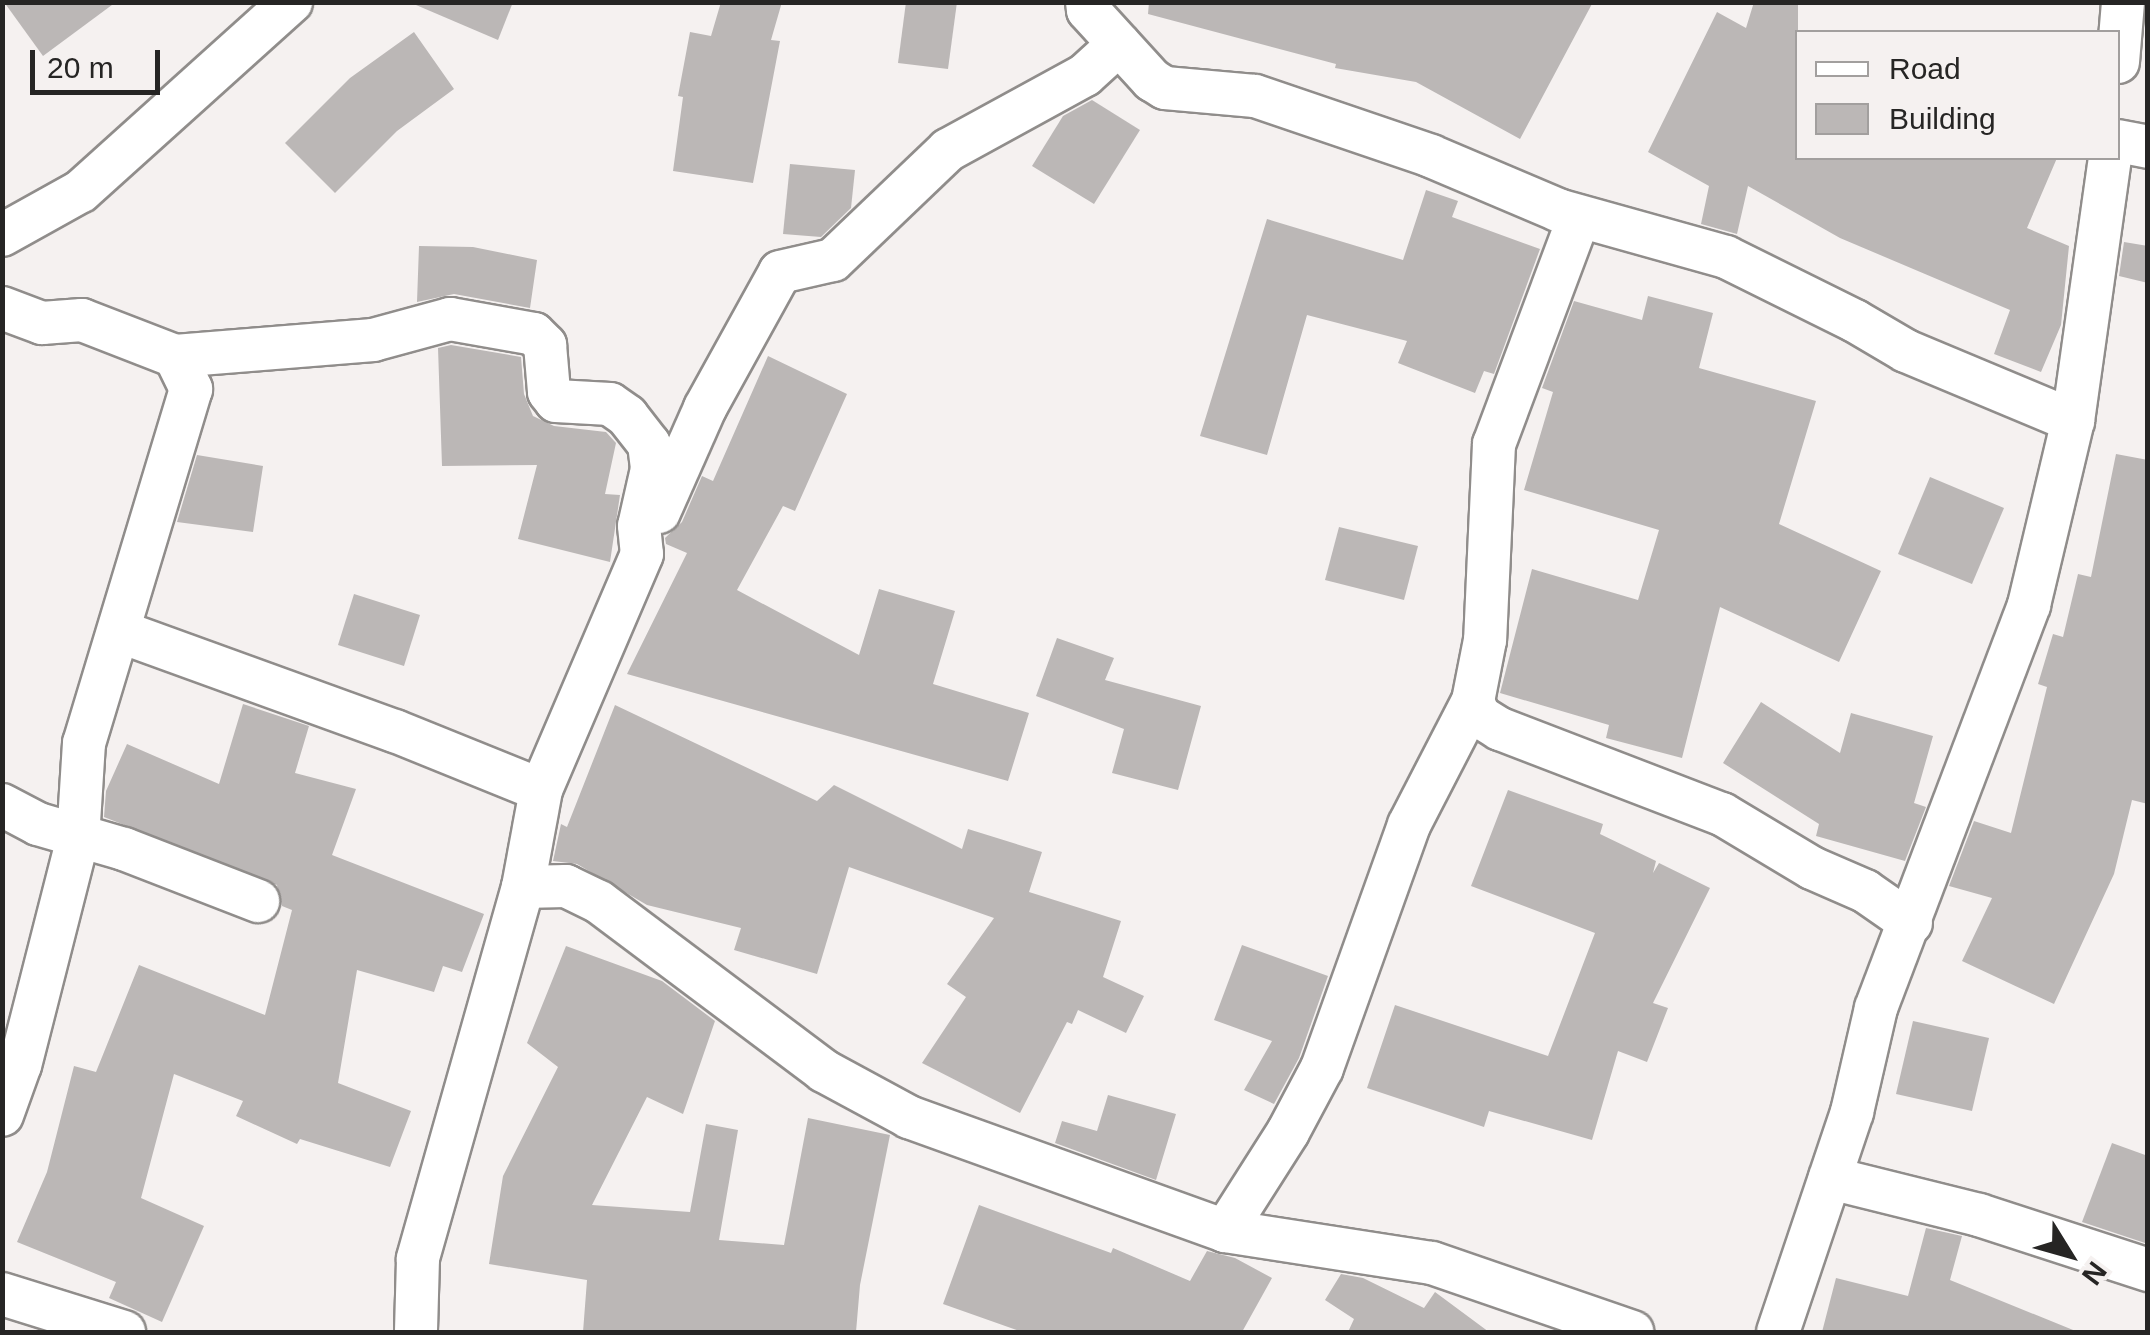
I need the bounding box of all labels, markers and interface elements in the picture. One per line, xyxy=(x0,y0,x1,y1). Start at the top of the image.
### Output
scale bar xyxy=(35,30,165,92)
legend xyxy=(1795,30,2120,160)
text: 20 m xyxy=(47,51,114,84)
text: Road xyxy=(1889,52,1961,85)
text: Building xyxy=(1889,102,1996,135)
north arrow xyxy=(2020,1205,2120,1305)
text: N xyxy=(2076,1256,2113,1291)

